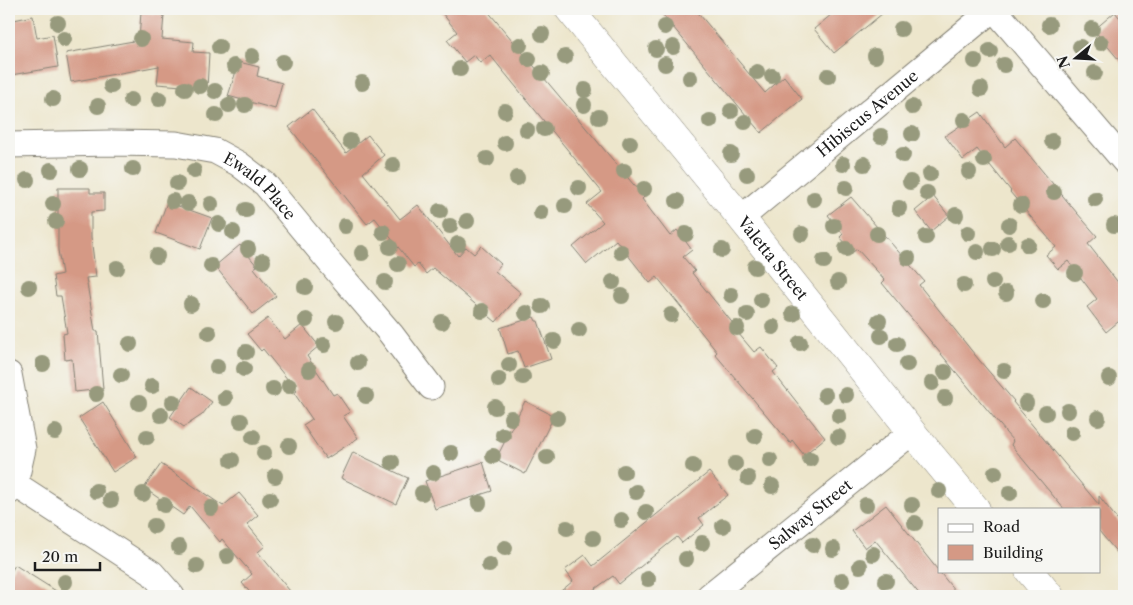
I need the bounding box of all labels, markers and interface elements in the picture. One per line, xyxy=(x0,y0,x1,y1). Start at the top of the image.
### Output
north arrow xyxy=(1050,32,1100,82)
text: N xyxy=(1053,53,1074,71)
street label: Hibiscus Avenue xyxy=(812,65,922,161)
street label: Ewald Place xyxy=(220,148,300,224)
street label: Valetta Street xyxy=(733,211,813,304)
street label: Salway Street xyxy=(764,474,856,554)
legend xyxy=(938,508,1100,572)
text: Road xyxy=(983,517,1020,536)
scale bar xyxy=(35,540,100,572)
text: Building xyxy=(983,543,1043,562)
text: 20 m xyxy=(42,547,78,566)

